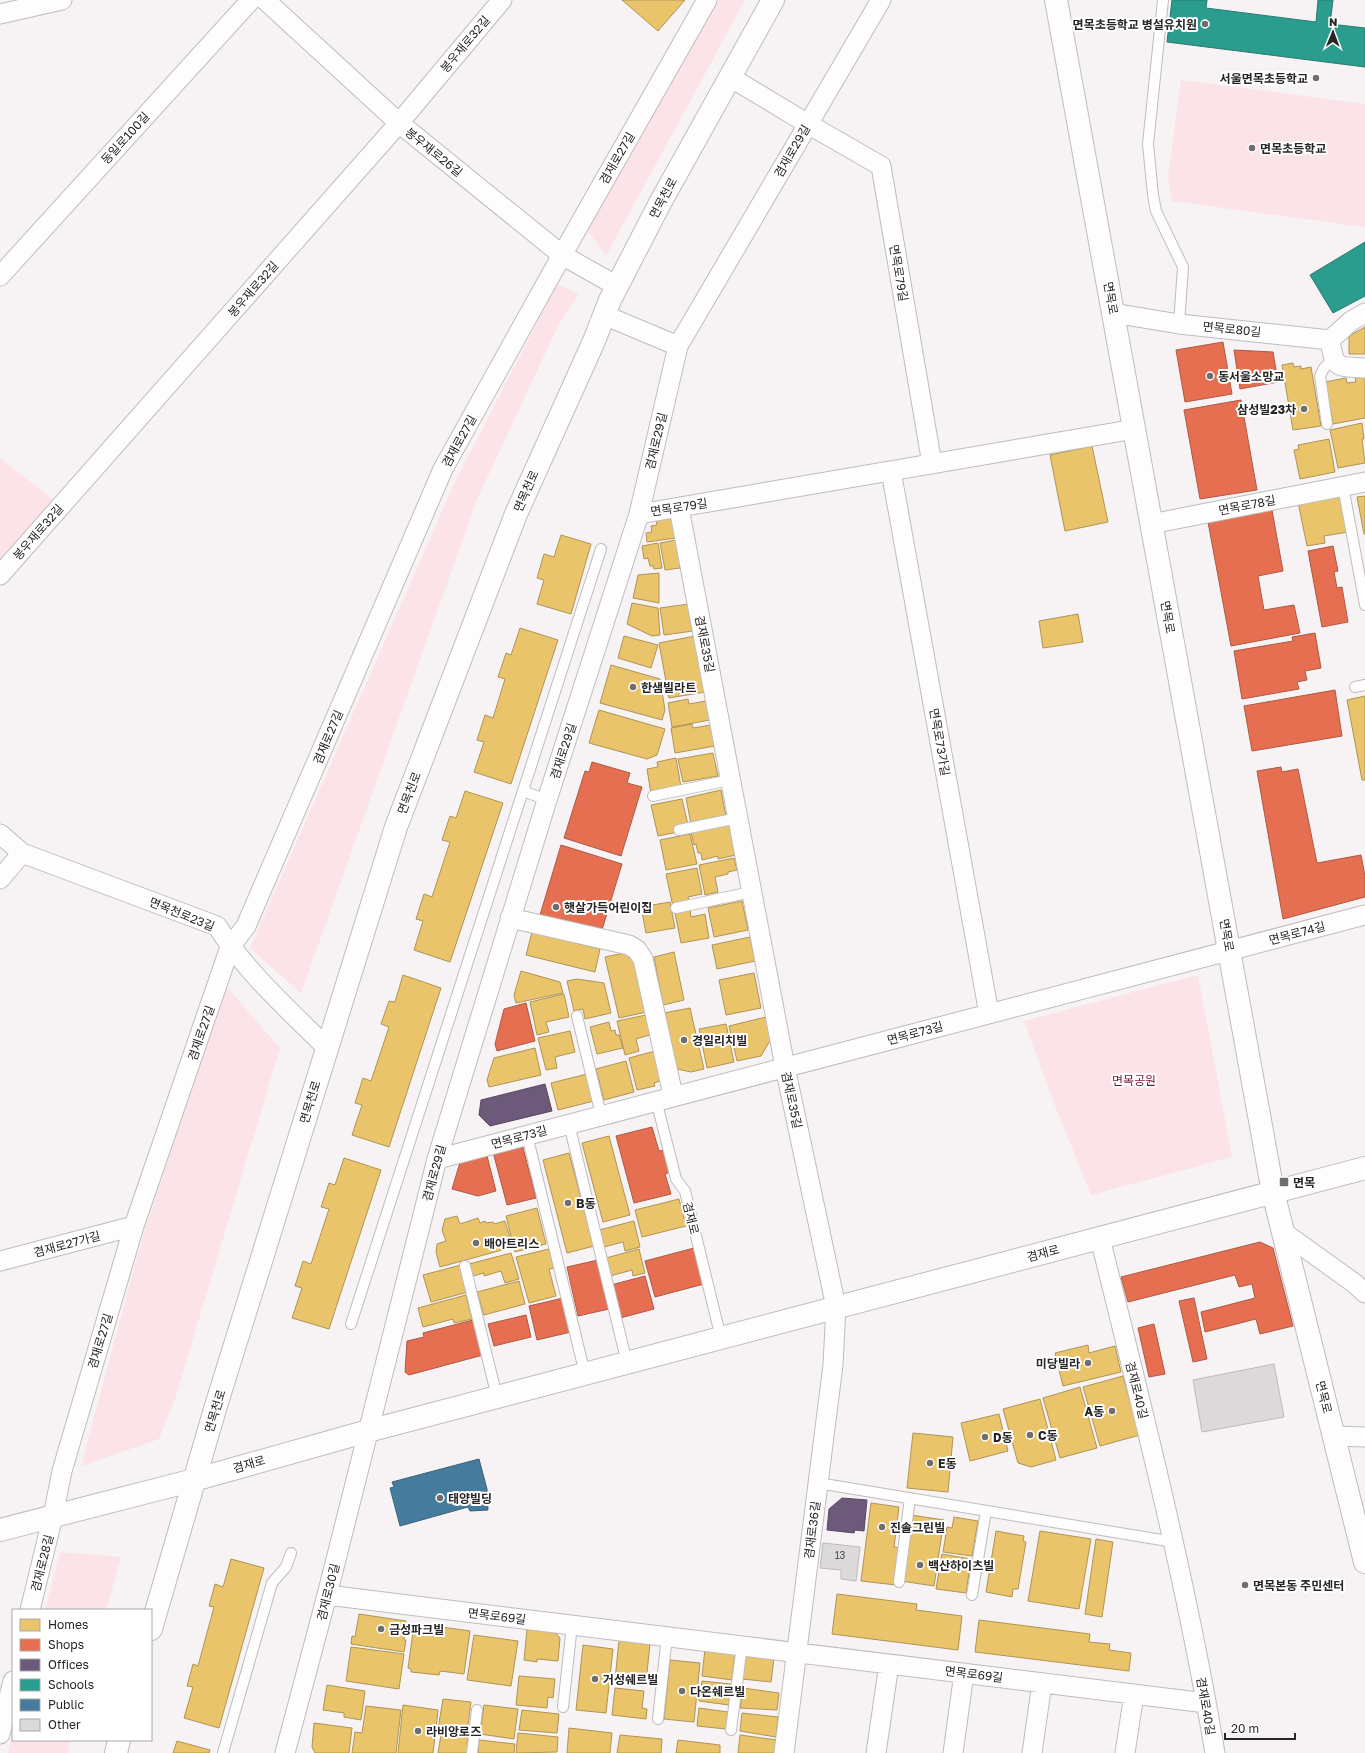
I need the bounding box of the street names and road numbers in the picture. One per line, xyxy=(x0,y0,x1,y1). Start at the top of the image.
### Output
street label: 봉우재로32길 xyxy=(437,13,493,75)
street label: 동일로100길 xyxy=(98,109,152,167)
street label: 겸재로29길 xyxy=(771,122,813,180)
street label: 봉우재로26길 xyxy=(402,124,466,180)
street label: 겸재로27길 xyxy=(596,129,638,187)
street label: 면목천로 xyxy=(646,175,680,221)
street label: 면목로79길 xyxy=(887,243,911,303)
street label: 봉우재로32길 xyxy=(225,258,281,320)
street label: 면목로 xyxy=(1101,280,1121,316)
street label: 면목로80길 xyxy=(1202,318,1262,340)
street label: 겸재로29길 xyxy=(642,411,670,471)
street label: 겸재로27길 xyxy=(439,412,479,470)
street label: 면목천로 xyxy=(510,468,542,514)
street label: 면목로78길 xyxy=(1217,492,1277,518)
street label: 면목로79길 xyxy=(649,495,709,519)
street label: 봉우재로32길 xyxy=(10,501,66,563)
street label: 면목로 xyxy=(1158,599,1178,635)
street label: 겸재로35길 xyxy=(692,614,718,674)
street label: 면목로73가길 xyxy=(927,707,953,777)
street label: 겸재로27길 xyxy=(310,708,346,766)
street label: 겸재로29길 xyxy=(547,721,579,781)
street label: 면목천로 xyxy=(394,770,424,816)
street label: 면목천로23길 xyxy=(147,894,217,934)
street label: 면목로 xyxy=(1217,917,1237,953)
street label: 면목로74길 xyxy=(1267,918,1327,948)
street label: 겸재로27길 xyxy=(185,1003,217,1063)
street label: 면목로73길 xyxy=(885,1018,945,1048)
street label: 겸재로35길 xyxy=(779,1070,805,1130)
street label: 면목천로 xyxy=(296,1079,324,1125)
street label: 면목로73길 xyxy=(489,1122,549,1152)
street label: 겸재로29길 xyxy=(419,1143,449,1203)
street label: 겸재로 xyxy=(680,1200,702,1236)
street label: 겸재로27가길 xyxy=(32,1228,102,1260)
street label: 겸재로 xyxy=(1025,1241,1061,1265)
street label: 겸재로27길 xyxy=(84,1311,116,1371)
street label: 겸재로40길 xyxy=(1123,1360,1151,1420)
street label: 면목로 xyxy=(1313,1379,1335,1415)
street label: 면목천로 xyxy=(201,1388,229,1434)
street label: 겸재로 xyxy=(231,1452,267,1476)
street label: 겸재로36길 xyxy=(801,1500,823,1560)
street label: 겸재로28길 xyxy=(28,1533,56,1593)
street label: 겸재로30길 xyxy=(314,1562,342,1622)
street label: 면목로69길 xyxy=(467,1605,527,1627)
street label: 면목로69길 xyxy=(944,1663,1004,1685)
street label: 겸재로40길 xyxy=(1193,1676,1219,1736)

